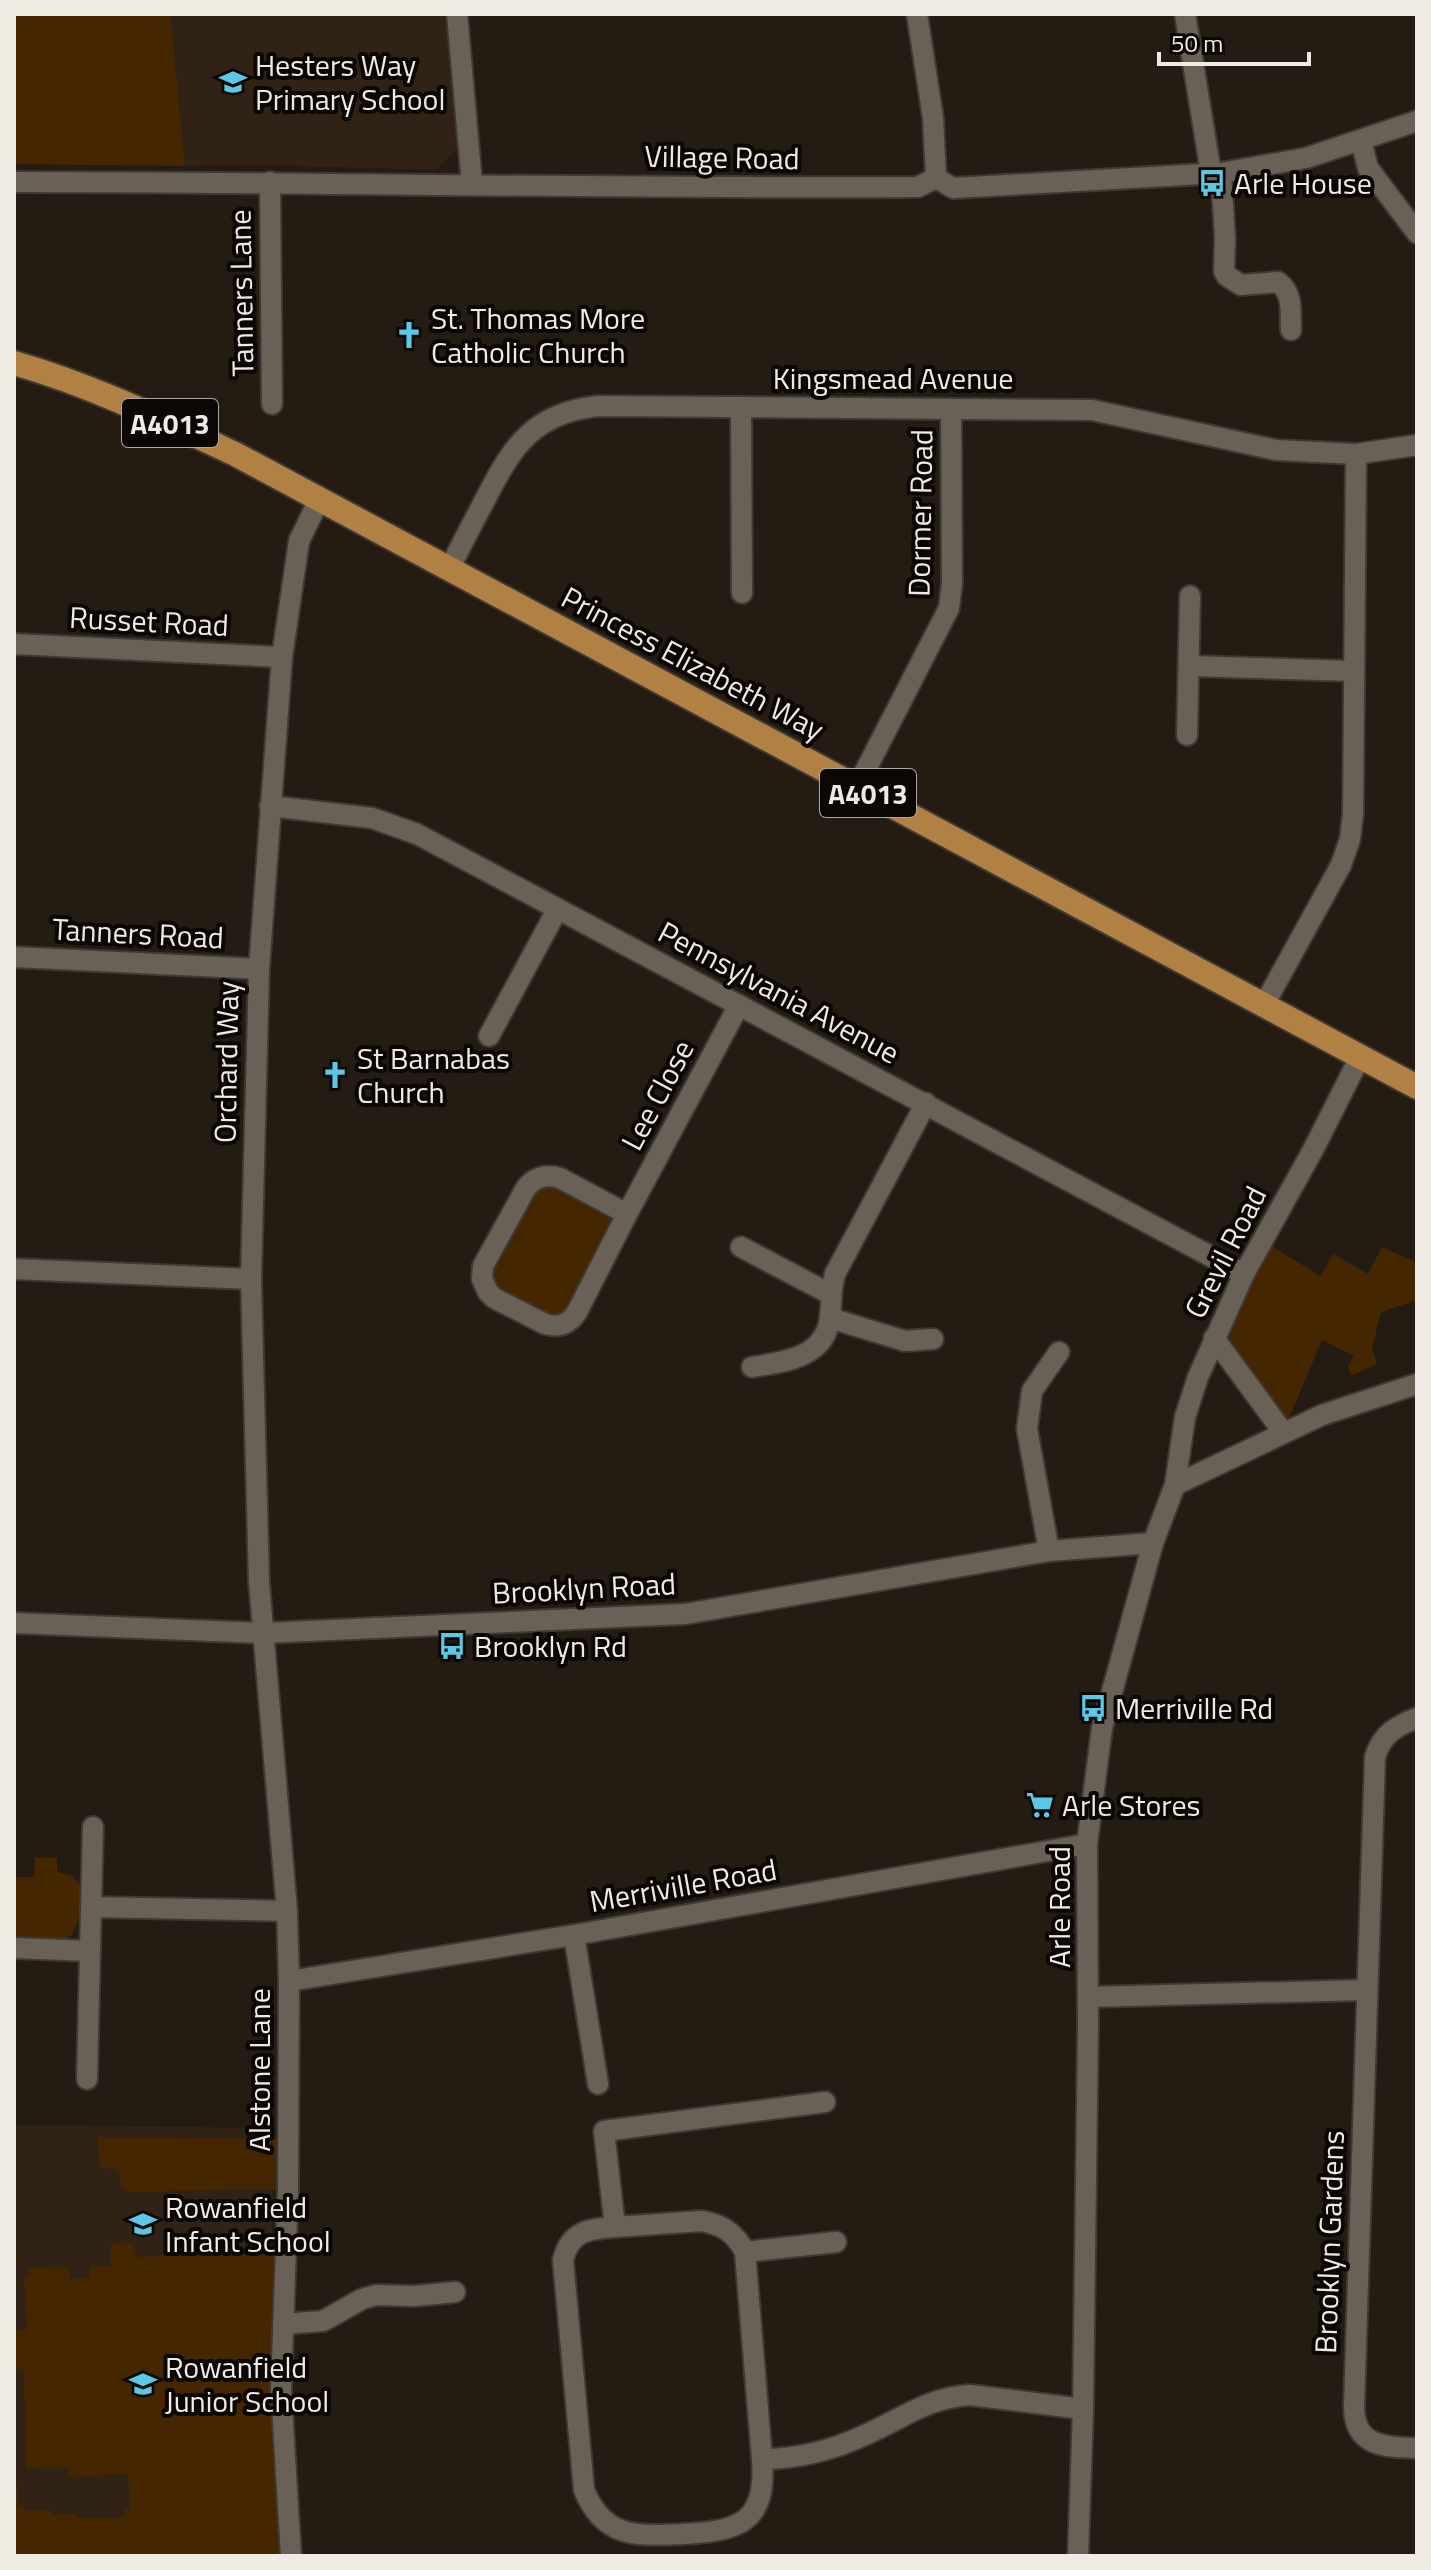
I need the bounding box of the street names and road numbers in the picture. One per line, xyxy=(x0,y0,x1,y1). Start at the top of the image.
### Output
street label: Village Road xyxy=(644,133,800,181)
street label: Tanners Lane xyxy=(217,209,265,377)
street label: Kingsmead Avenue xyxy=(773,355,1013,401)
road number: A4013 xyxy=(122,399,218,447)
street label: Dormer Road xyxy=(896,429,944,597)
street label: Princess Elizabeth Way xyxy=(553,574,833,752)
street label: Russet Road xyxy=(68,594,230,648)
road number: A4013 xyxy=(820,769,916,817)
street label: Tanners Road xyxy=(51,906,225,960)
street label: Pennsylvania Avenue xyxy=(650,909,908,1075)
street label: Orchard Way xyxy=(202,981,250,1143)
street label: Lee Close xyxy=(609,1032,705,1158)
street label: Grevil Road xyxy=(1172,1178,1278,1326)
street label: Brooklyn Road xyxy=(491,1560,677,1616)
street label: Merriville Road xyxy=(586,1846,780,1924)
street label: Arle Road xyxy=(1036,1846,1082,1968)
street label: Alstone Lane xyxy=(236,1988,282,2152)
street label: Brooklyn Gardens xyxy=(1302,2130,1356,2354)

